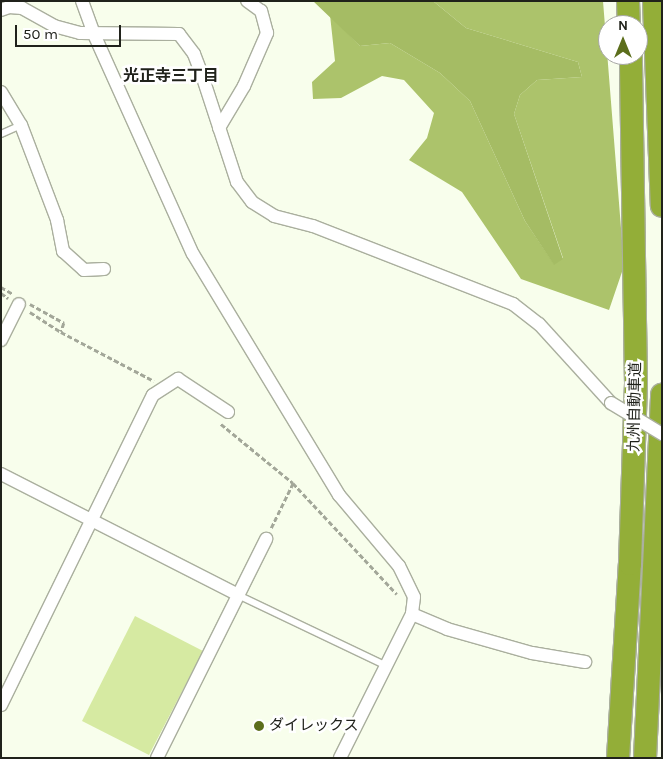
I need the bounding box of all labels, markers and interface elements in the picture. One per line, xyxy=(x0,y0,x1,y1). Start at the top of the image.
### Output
scale bar xyxy=(18,15,124,47)
north arrow xyxy=(598,15,648,65)
text: N xyxy=(618,17,628,34)
text: 50 m xyxy=(23,25,58,43)
district label: 光正寺三丁目 xyxy=(123,66,219,86)
street label: 九州自動車道 xyxy=(625,362,645,452)
place label: ダイレックス xyxy=(269,717,359,735)
marker: ダイレックス xyxy=(253,720,265,732)

